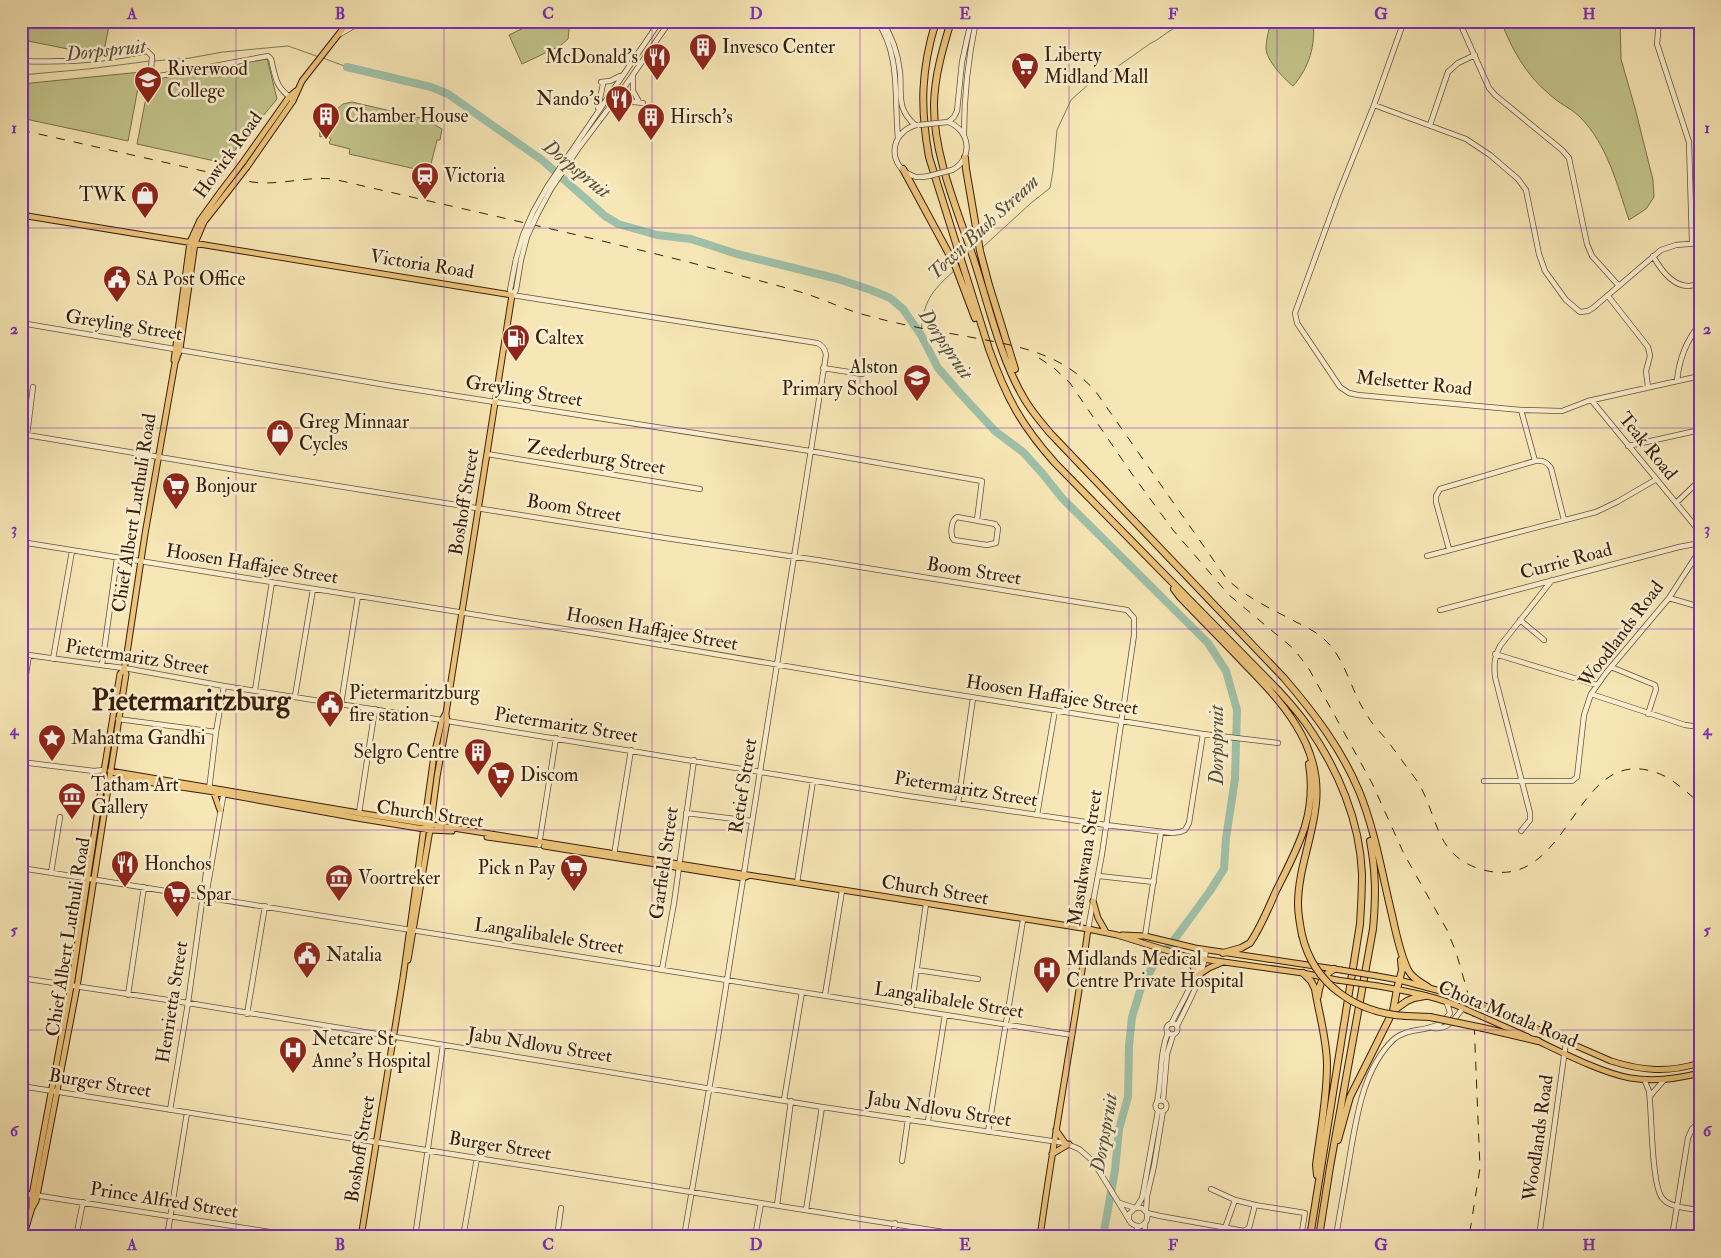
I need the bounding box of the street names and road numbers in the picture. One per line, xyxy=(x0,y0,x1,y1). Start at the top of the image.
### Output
street label: Howick Road xyxy=(188,106,268,203)
street label: Victoria Road xyxy=(368,244,476,284)
street label: Greyling Street xyxy=(64,304,184,346)
street label: Melsetter Road xyxy=(1355,365,1474,401)
street label: Greyling Street xyxy=(464,370,584,412)
street label: Teak Road xyxy=(1613,407,1683,485)
street label: Chief Albert Luthuli Road xyxy=(106,411,162,614)
street label: Zeederburg Street xyxy=(525,434,667,480)
street label: Boshoff Street xyxy=(444,447,484,557)
street label: Boom Street xyxy=(525,489,623,527)
street label: Currie Road xyxy=(1517,537,1615,585)
street label: Hoosen Haffajee Street xyxy=(164,539,340,589)
street label: Boom Street xyxy=(925,552,1023,590)
street label: Woodlands Road xyxy=(1573,575,1669,693)
street label: Hoosen Haffajee Street xyxy=(564,602,740,656)
street label: Pietermaritz Street xyxy=(64,634,210,680)
street label: Hoosen Haffajee Street xyxy=(964,670,1140,720)
street label: Pietermaritz Street xyxy=(493,702,639,748)
street label: Retief Street xyxy=(724,736,762,836)
street label: Pietermaritz Street xyxy=(893,766,1039,812)
street label: Masukwana Street xyxy=(1062,788,1108,928)
street label: Church Street xyxy=(375,795,485,833)
street label: Garfield Street xyxy=(644,805,684,921)
street label: Chief Albert Luthuli Road xyxy=(40,835,96,1038)
street label: Church Street xyxy=(880,870,990,910)
street label: Langalibalele Street xyxy=(473,912,625,960)
street label: Henrietta Street xyxy=(151,939,193,1065)
street label: Chota Motala Road xyxy=(1435,975,1582,1053)
street label: Langalibalele Street xyxy=(873,976,1025,1024)
street label: Jabu Ndlovu Street xyxy=(465,1022,614,1068)
street label: Burger Street xyxy=(47,1063,153,1103)
street label: Woodlands Road xyxy=(1517,1073,1559,1204)
street label: Jabu Ndlovu Street xyxy=(864,1086,1013,1132)
street label: Boshoff Street xyxy=(340,1094,380,1204)
street label: Burger Street xyxy=(447,1126,553,1166)
street label: Prince Alfred Street xyxy=(88,1176,240,1224)

